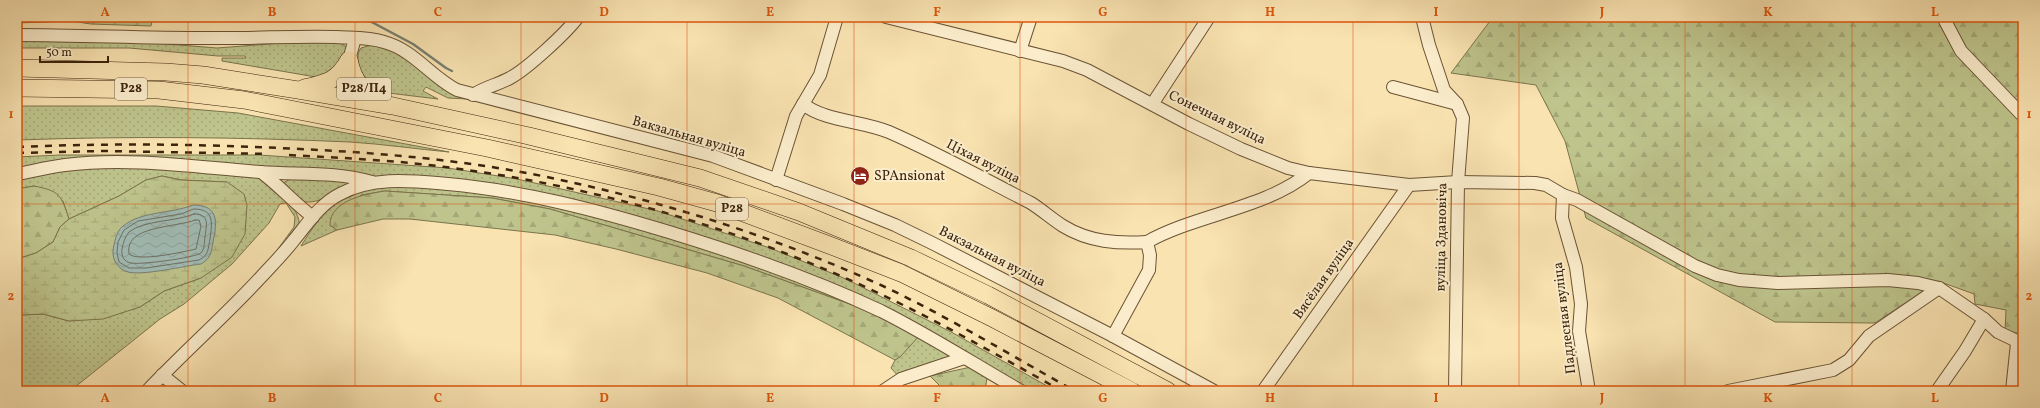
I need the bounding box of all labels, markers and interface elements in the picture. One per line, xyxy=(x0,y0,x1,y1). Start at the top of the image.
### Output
text: A xyxy=(100,4,110,22)
text: B xyxy=(268,4,277,22)
text: C xyxy=(434,4,442,22)
text: D xyxy=(599,4,609,22)
text: E xyxy=(766,4,774,22)
text: F xyxy=(933,4,941,22)
text: G xyxy=(1098,4,1108,22)
text: H xyxy=(1265,4,1275,22)
text: I xyxy=(1434,4,1439,22)
text: J xyxy=(1599,4,1605,22)
text: K xyxy=(1763,4,1773,22)
text: L xyxy=(1931,4,1939,22)
scale bar xyxy=(40,38,108,64)
text: 50 m xyxy=(46,45,72,61)
road number: Р28 xyxy=(115,78,147,100)
road number: Р28/П4 xyxy=(337,78,391,100)
street label: Сонечная вуліца xyxy=(1165,86,1269,150)
text: 1 xyxy=(8,106,14,124)
text: 1 xyxy=(2026,106,2032,124)
street label: Вакзальная вуліца xyxy=(630,112,748,162)
street label: Ціхая вуліца xyxy=(943,135,1023,189)
hotel icon: SPAnsionat xyxy=(849,165,871,187)
place label: SPAnsionat xyxy=(874,167,945,186)
street label: вуліца Здановіча xyxy=(1432,182,1452,292)
road number: Р28 xyxy=(716,198,748,220)
street label: Вакзальная вуліца xyxy=(935,222,1049,292)
street label: Вясёлая вуліца xyxy=(1289,235,1359,323)
street label: Падлесная вуліца xyxy=(1549,261,1581,375)
text: 2 xyxy=(8,288,15,306)
text: 2 xyxy=(2026,288,2033,306)
text: A xyxy=(100,390,110,408)
text: B xyxy=(268,390,277,408)
text: C xyxy=(434,390,442,408)
text: D xyxy=(599,390,609,408)
text: E xyxy=(766,390,774,408)
text: F xyxy=(933,390,941,408)
text: G xyxy=(1098,390,1108,408)
text: H xyxy=(1265,390,1275,408)
text: I xyxy=(1434,390,1439,408)
text: J xyxy=(1599,390,1605,408)
text: K xyxy=(1763,390,1773,408)
text: L xyxy=(1931,390,1939,408)

